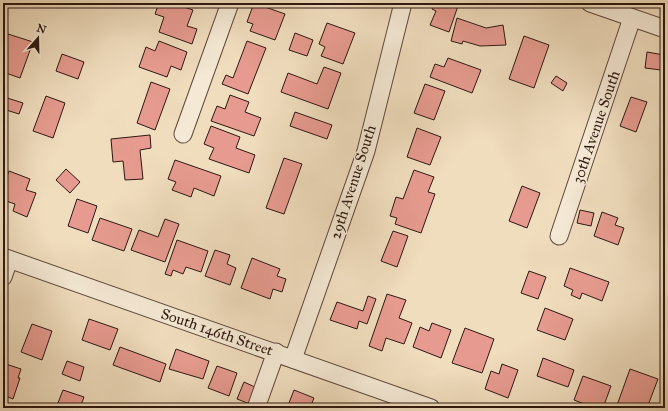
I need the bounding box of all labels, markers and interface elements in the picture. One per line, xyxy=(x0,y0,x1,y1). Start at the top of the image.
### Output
north arrow xyxy=(18,18,58,58)
text: N xyxy=(35,21,48,37)
street label: 30th Avenue South xyxy=(568,68,624,186)
street label: 29th Avenue South xyxy=(326,122,380,241)
street label: South 146th Street xyxy=(159,304,276,360)

